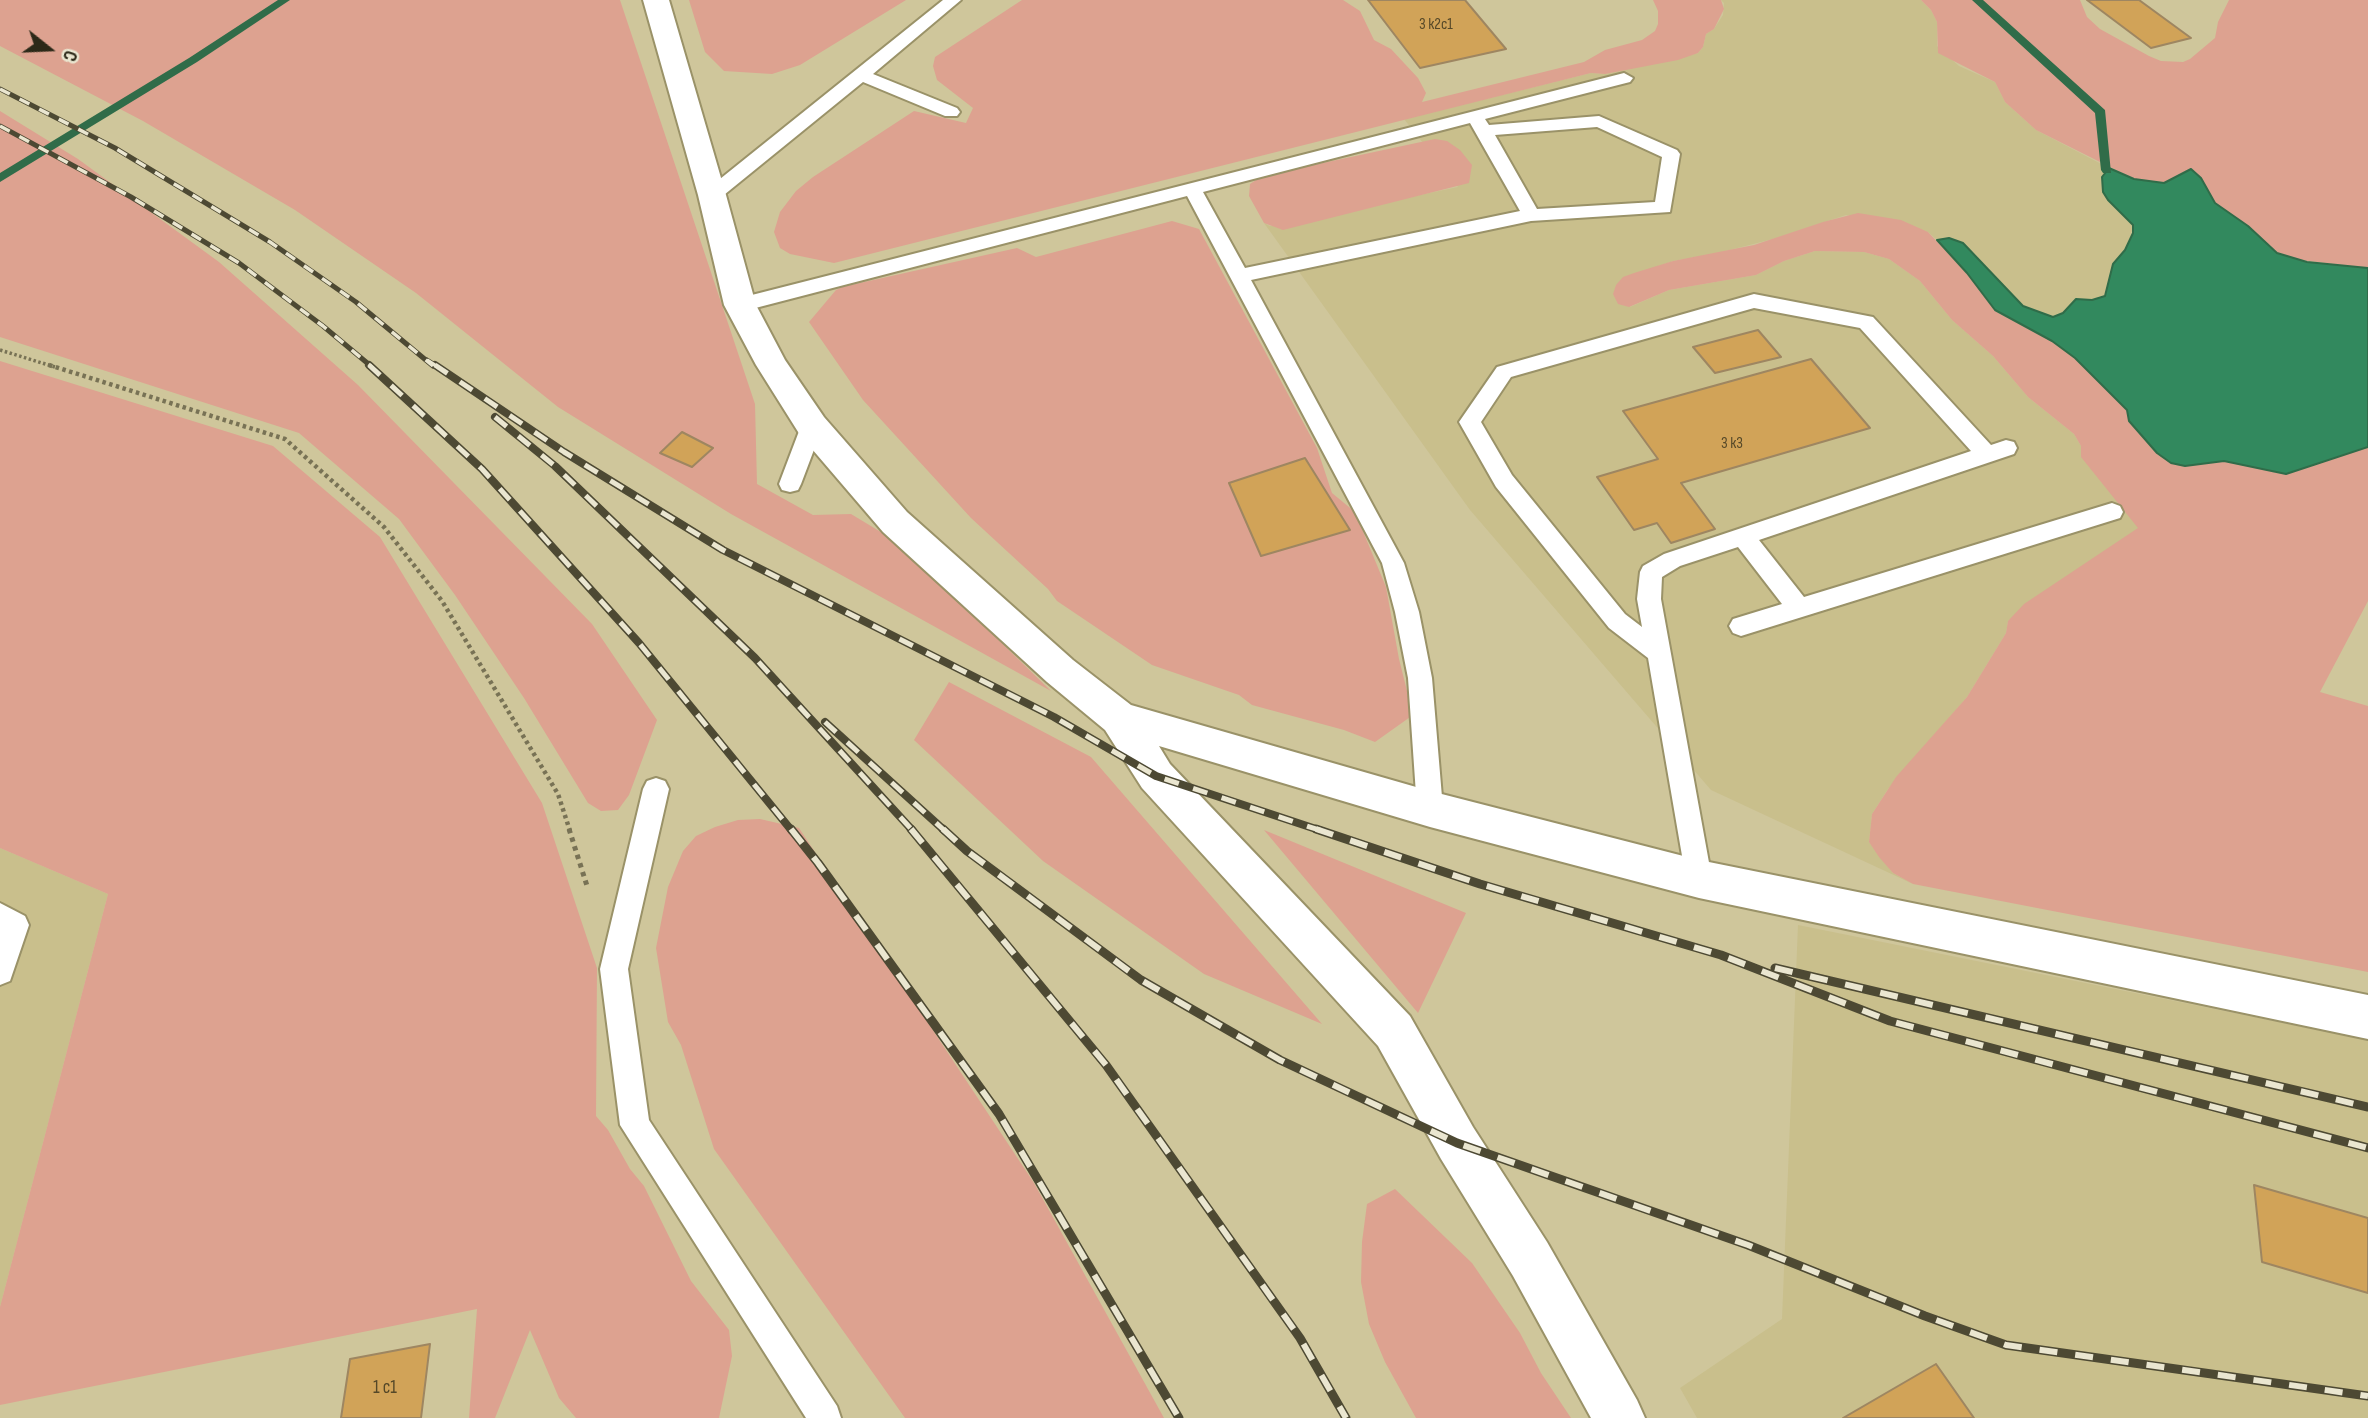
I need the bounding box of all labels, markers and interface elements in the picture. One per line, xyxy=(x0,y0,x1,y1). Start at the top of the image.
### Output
north arrow xyxy=(14,14,84,84)
house number: 3 к2с1 xyxy=(1419,15,1453,35)
text: С xyxy=(57,47,82,64)
house number: 3 к3 xyxy=(1721,434,1743,454)
house number: 1 с1 xyxy=(373,1377,397,1399)

